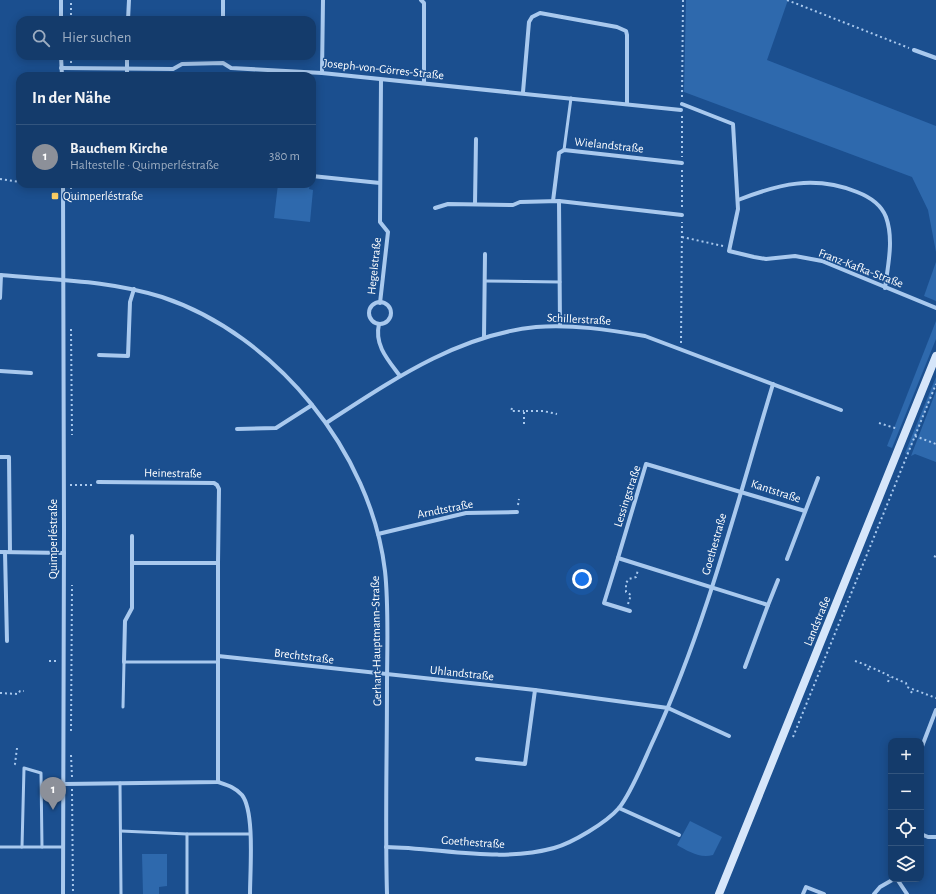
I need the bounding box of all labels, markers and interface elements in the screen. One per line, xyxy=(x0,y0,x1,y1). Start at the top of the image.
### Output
search box xyxy=(16,16,316,60)
icon: search xyxy=(30,27,52,49)
text: Hier suchen xyxy=(62,30,132,45)
street label: Joseph-von-Görres-Straße xyxy=(323,57,445,81)
text: In der Nähe xyxy=(32,89,111,106)
street label: Wielandstraße xyxy=(574,135,644,155)
text: Bauchem Kirche xyxy=(70,141,168,156)
text: 1 xyxy=(43,150,47,163)
text: 380 m xyxy=(269,150,300,163)
text: Haltestelle · Quimperléstraße xyxy=(70,159,219,172)
place label: Quimperléstraße xyxy=(63,190,143,203)
marker: Quimperléstraße xyxy=(50,191,60,201)
street label: Hegelstraße xyxy=(365,237,383,295)
street label: Franz-Kafka-Straße xyxy=(817,246,905,290)
street label: Schillerstraße xyxy=(547,311,611,327)
street label: Lessingstraße xyxy=(611,464,643,528)
street label: Heinestraße xyxy=(144,466,202,480)
street label: Kantstraße xyxy=(750,477,802,505)
street label: Arndtstraße xyxy=(416,498,474,520)
street label: Quimperléstraße xyxy=(47,499,60,579)
street label: Goethestraße xyxy=(699,512,729,576)
your location xyxy=(572,569,592,589)
street label: Gerhart-Hauptmann-Straße xyxy=(369,576,383,706)
street label: Landstraße xyxy=(802,594,832,648)
street label: Brechtstraße xyxy=(273,646,335,666)
street label: Uhlandstraße xyxy=(429,664,495,682)
map controls xyxy=(888,738,924,882)
button: + xyxy=(888,738,924,774)
button: − xyxy=(888,774,924,810)
pin: 1 xyxy=(40,777,66,810)
button: locate xyxy=(888,810,924,846)
street label: Goethestraße xyxy=(441,834,505,850)
button: layers xyxy=(888,846,924,882)

